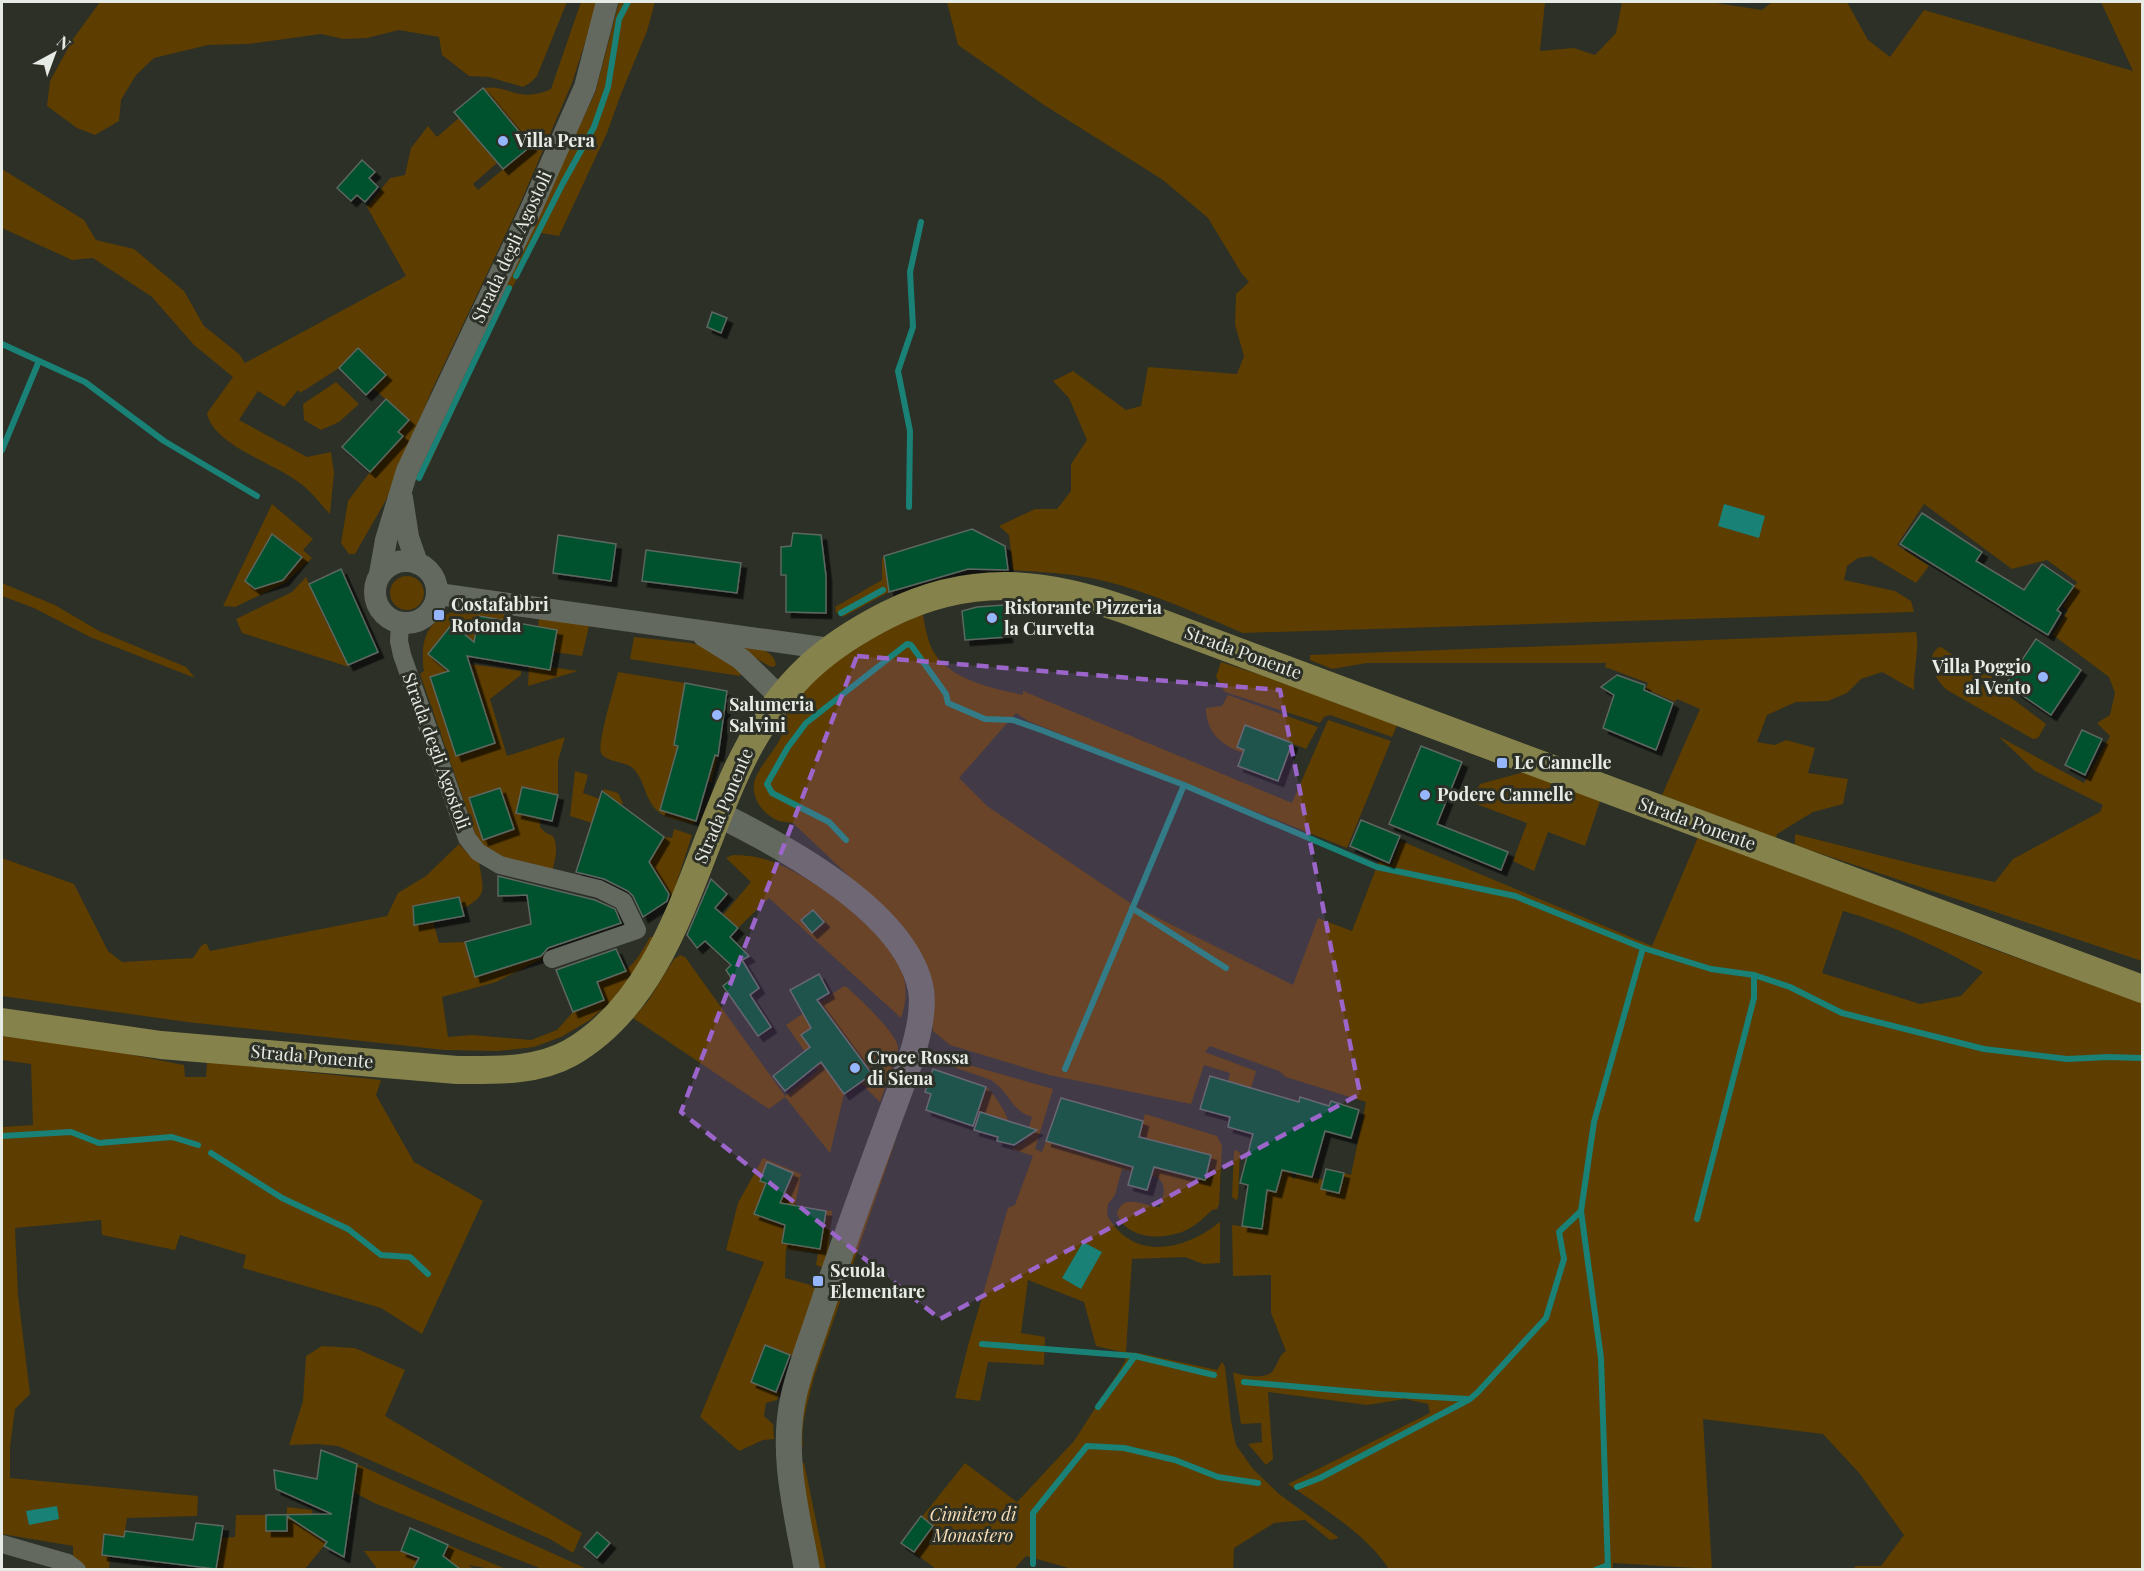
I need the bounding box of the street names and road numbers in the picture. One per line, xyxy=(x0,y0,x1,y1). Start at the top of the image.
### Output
street label: Strada degli Agostoli xyxy=(465,167,557,326)
street label: Strada Ponente xyxy=(1181,620,1305,684)
street label: Strada degli Agostoli xyxy=(397,669,476,832)
street label: Strada Ponente xyxy=(688,744,758,867)
street label: Strada Ponente xyxy=(1635,791,1759,855)
street label: Strada Ponente xyxy=(250,1039,374,1073)

